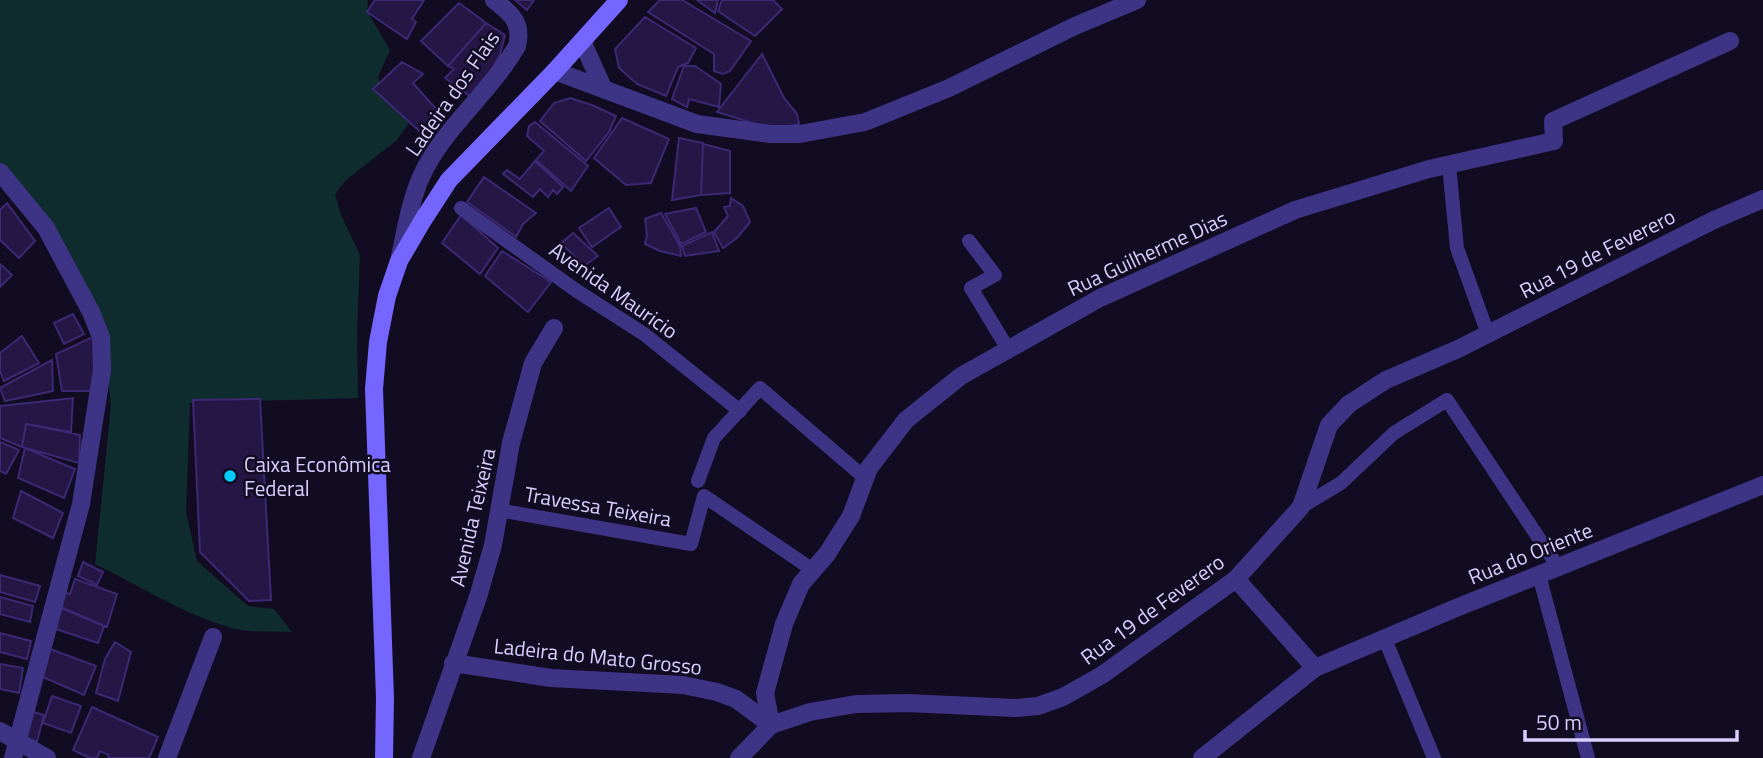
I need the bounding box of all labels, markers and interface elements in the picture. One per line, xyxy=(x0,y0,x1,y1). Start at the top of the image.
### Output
street label: Ladeira dos Flais xyxy=(397,24,507,162)
street label: Rua 19 de Feverero xyxy=(1514,200,1680,306)
street label: Rua Guilherme Dias xyxy=(1062,202,1232,304)
street label: Avenida Mauricio xyxy=(543,234,685,346)
street label: Avenida Teixeira xyxy=(441,444,504,589)
place label: Caixa Econômica Federal xyxy=(244,448,391,504)
marker: Caixa Econômica Federal xyxy=(222,468,238,484)
street label: Travessa Teixeira xyxy=(522,477,674,535)
street label: Rua do Oriente xyxy=(1463,514,1597,592)
street label: Rua 19 de Feverero xyxy=(1073,546,1231,672)
street label: Ladeira do Mato Grosso xyxy=(492,629,704,683)
scale bar xyxy=(1525,698,1737,742)
text: 50 m xyxy=(1536,706,1582,738)

